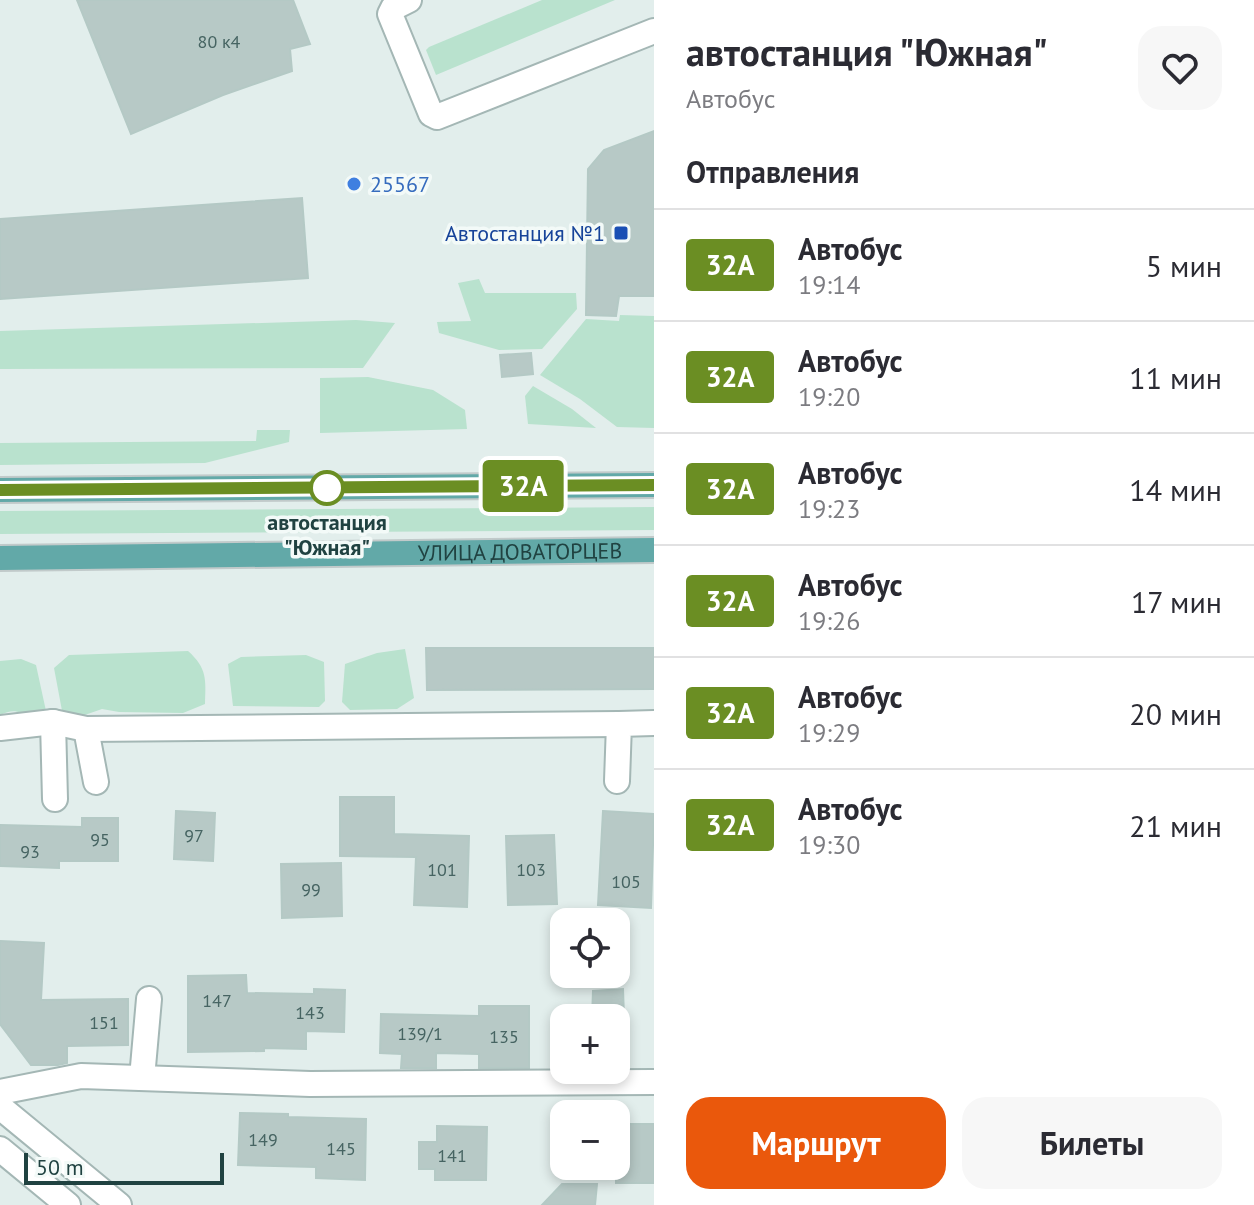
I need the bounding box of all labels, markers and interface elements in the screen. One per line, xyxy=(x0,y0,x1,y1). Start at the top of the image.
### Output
button: heart xyxy=(1138,26,1222,110)
text: автостанция "Южная" xyxy=(686,27,1048,76)
house number: 80 к4 xyxy=(198,30,241,53)
text: Автобус xyxy=(686,82,775,115)
text: Отправления xyxy=(686,152,859,191)
place label: 25567 xyxy=(370,170,430,198)
marker: 25567 xyxy=(345,175,363,193)
place label: Автостанция №1 xyxy=(445,219,605,247)
marker: Автостанция №1 xyxy=(612,224,630,242)
text: Автобус xyxy=(798,229,903,268)
text: 32A xyxy=(706,246,754,283)
text: 5 мин xyxy=(1146,246,1222,285)
text: 19:14 xyxy=(798,268,860,301)
text: Автобус xyxy=(798,341,903,380)
text: 32A xyxy=(706,358,754,395)
text: 11 мин xyxy=(1129,358,1222,397)
text: 19:20 xyxy=(798,380,860,413)
text: Автобус xyxy=(798,453,903,492)
line badge: 32A xyxy=(477,460,569,512)
text: 32A xyxy=(499,467,547,504)
text: 32A xyxy=(706,470,754,507)
text: 14 мин xyxy=(1129,470,1222,509)
marker: автостанция "Южная" xyxy=(310,471,344,505)
text: 19:23 xyxy=(798,492,860,525)
place label: автостанция "Южная" xyxy=(267,508,387,561)
street label: УЛИЦА ДОВАТОРЦЕВ xyxy=(418,536,622,567)
text: Автобус xyxy=(798,565,903,604)
text: 32A xyxy=(706,582,754,619)
text: 17 мин xyxy=(1131,582,1222,621)
text: 19:26 xyxy=(798,604,860,637)
text: Автобус xyxy=(798,677,903,716)
text: 32A xyxy=(706,694,754,731)
text: 20 мин xyxy=(1129,694,1222,733)
text: 19:29 xyxy=(798,716,860,749)
text: Автобус xyxy=(798,789,903,828)
text: 32A xyxy=(706,806,754,843)
text: 21 мин xyxy=(1129,806,1222,845)
house number: 97 xyxy=(184,824,204,847)
house number: 95 xyxy=(90,828,110,851)
text: 19:30 xyxy=(798,828,860,861)
house number: 93 xyxy=(20,840,40,863)
house number: 101 xyxy=(427,858,457,881)
house number: 103 xyxy=(516,858,546,881)
house number: 105 xyxy=(611,870,641,893)
house number: 99 xyxy=(301,878,321,901)
map controls xyxy=(550,908,630,1180)
button: locate xyxy=(550,908,630,988)
house number: 147 xyxy=(202,989,232,1012)
house number: 143 xyxy=(295,1001,325,1024)
button: + xyxy=(550,1004,630,1084)
house number: 151 xyxy=(89,1011,119,1034)
house number: 139/1 xyxy=(397,1022,443,1045)
house number: 135 xyxy=(489,1025,519,1048)
button: Маршрут xyxy=(686,1097,946,1189)
button: Билеты xyxy=(962,1097,1222,1189)
button: − xyxy=(550,1100,630,1180)
house number: 149 xyxy=(248,1128,278,1151)
house number: 145 xyxy=(326,1137,356,1160)
house number: 141 xyxy=(437,1144,467,1167)
scale bar xyxy=(24,1149,224,1185)
text: 50 m xyxy=(36,1153,84,1181)

